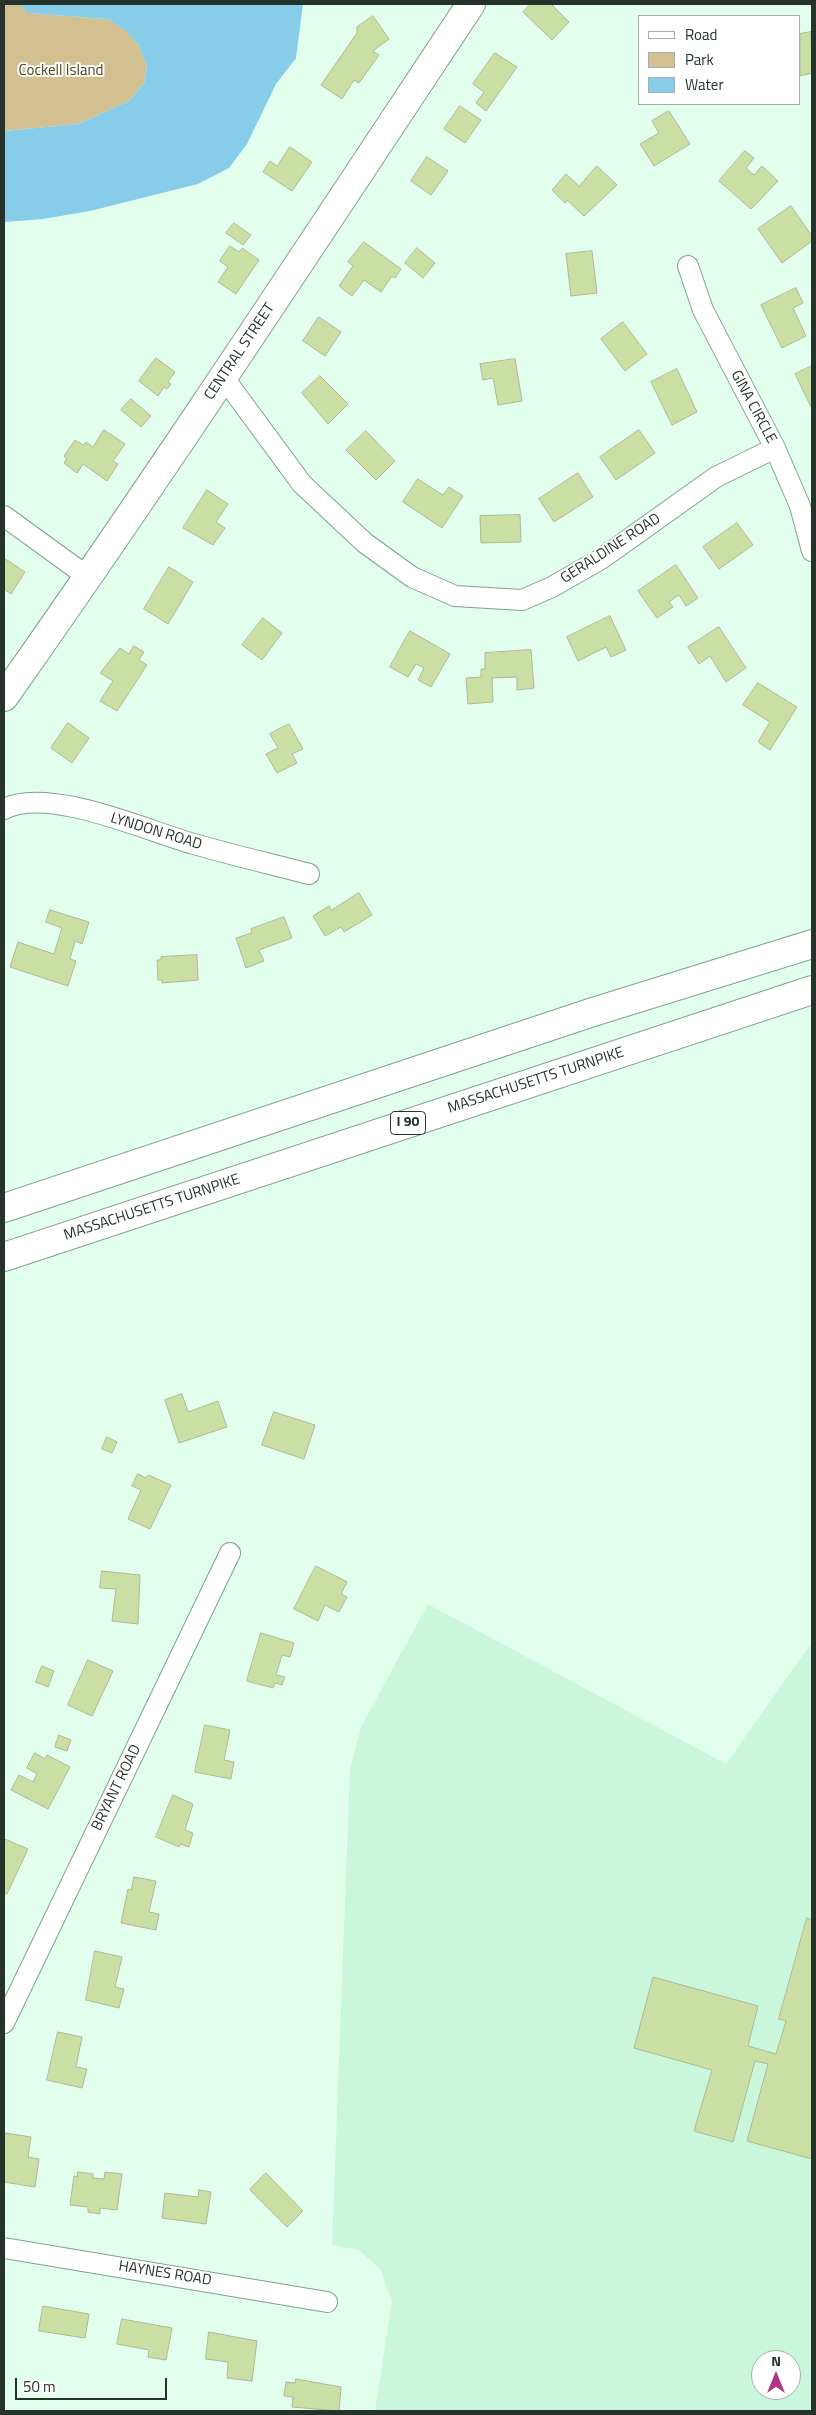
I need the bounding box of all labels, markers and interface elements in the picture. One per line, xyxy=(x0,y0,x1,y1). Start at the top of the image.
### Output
legend xyxy=(638,15,801,105)
text: Road xyxy=(685,23,717,46)
text: Park xyxy=(685,48,714,71)
park label: Cockell Island xyxy=(19,62,103,80)
text: Water xyxy=(685,73,724,96)
street label: CENTRAL STREET xyxy=(201,300,279,404)
street label: GINA CIRCLE xyxy=(726,367,780,447)
street label: GERALDINE ROAD xyxy=(558,510,664,588)
street label: LYNDON ROAD xyxy=(108,810,204,854)
street label: MASSACHUSETTS TURNPIKE xyxy=(446,1044,626,1118)
road number: I 90 xyxy=(390,1112,426,1134)
street label: MASSACHUSETTS TURNPIKE xyxy=(62,1171,242,1245)
street label: BRYANT ROAD xyxy=(88,1742,146,1834)
street label: HAYNES ROAD xyxy=(117,2258,213,2290)
north arrow xyxy=(751,2350,801,2400)
text: N xyxy=(771,2350,781,2371)
scale bar xyxy=(18,2368,170,2400)
text: 50 m xyxy=(23,2375,56,2398)

